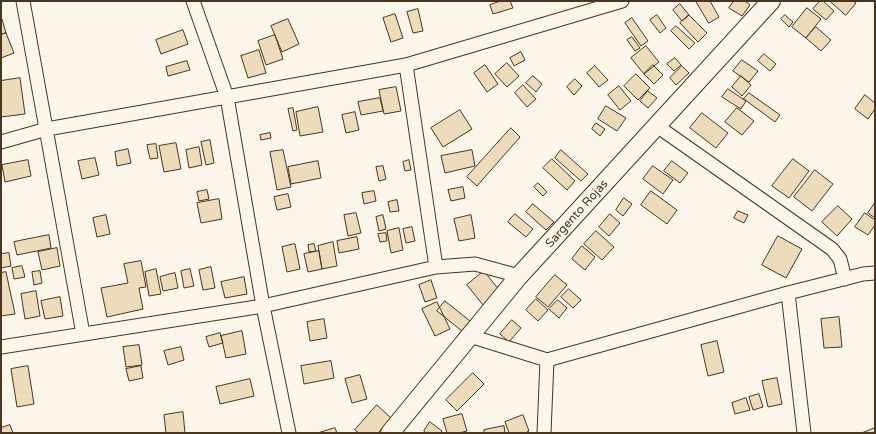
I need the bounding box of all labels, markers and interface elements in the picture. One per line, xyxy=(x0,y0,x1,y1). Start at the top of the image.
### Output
street label: Sargento Rojas xyxy=(543,177,611,251)

